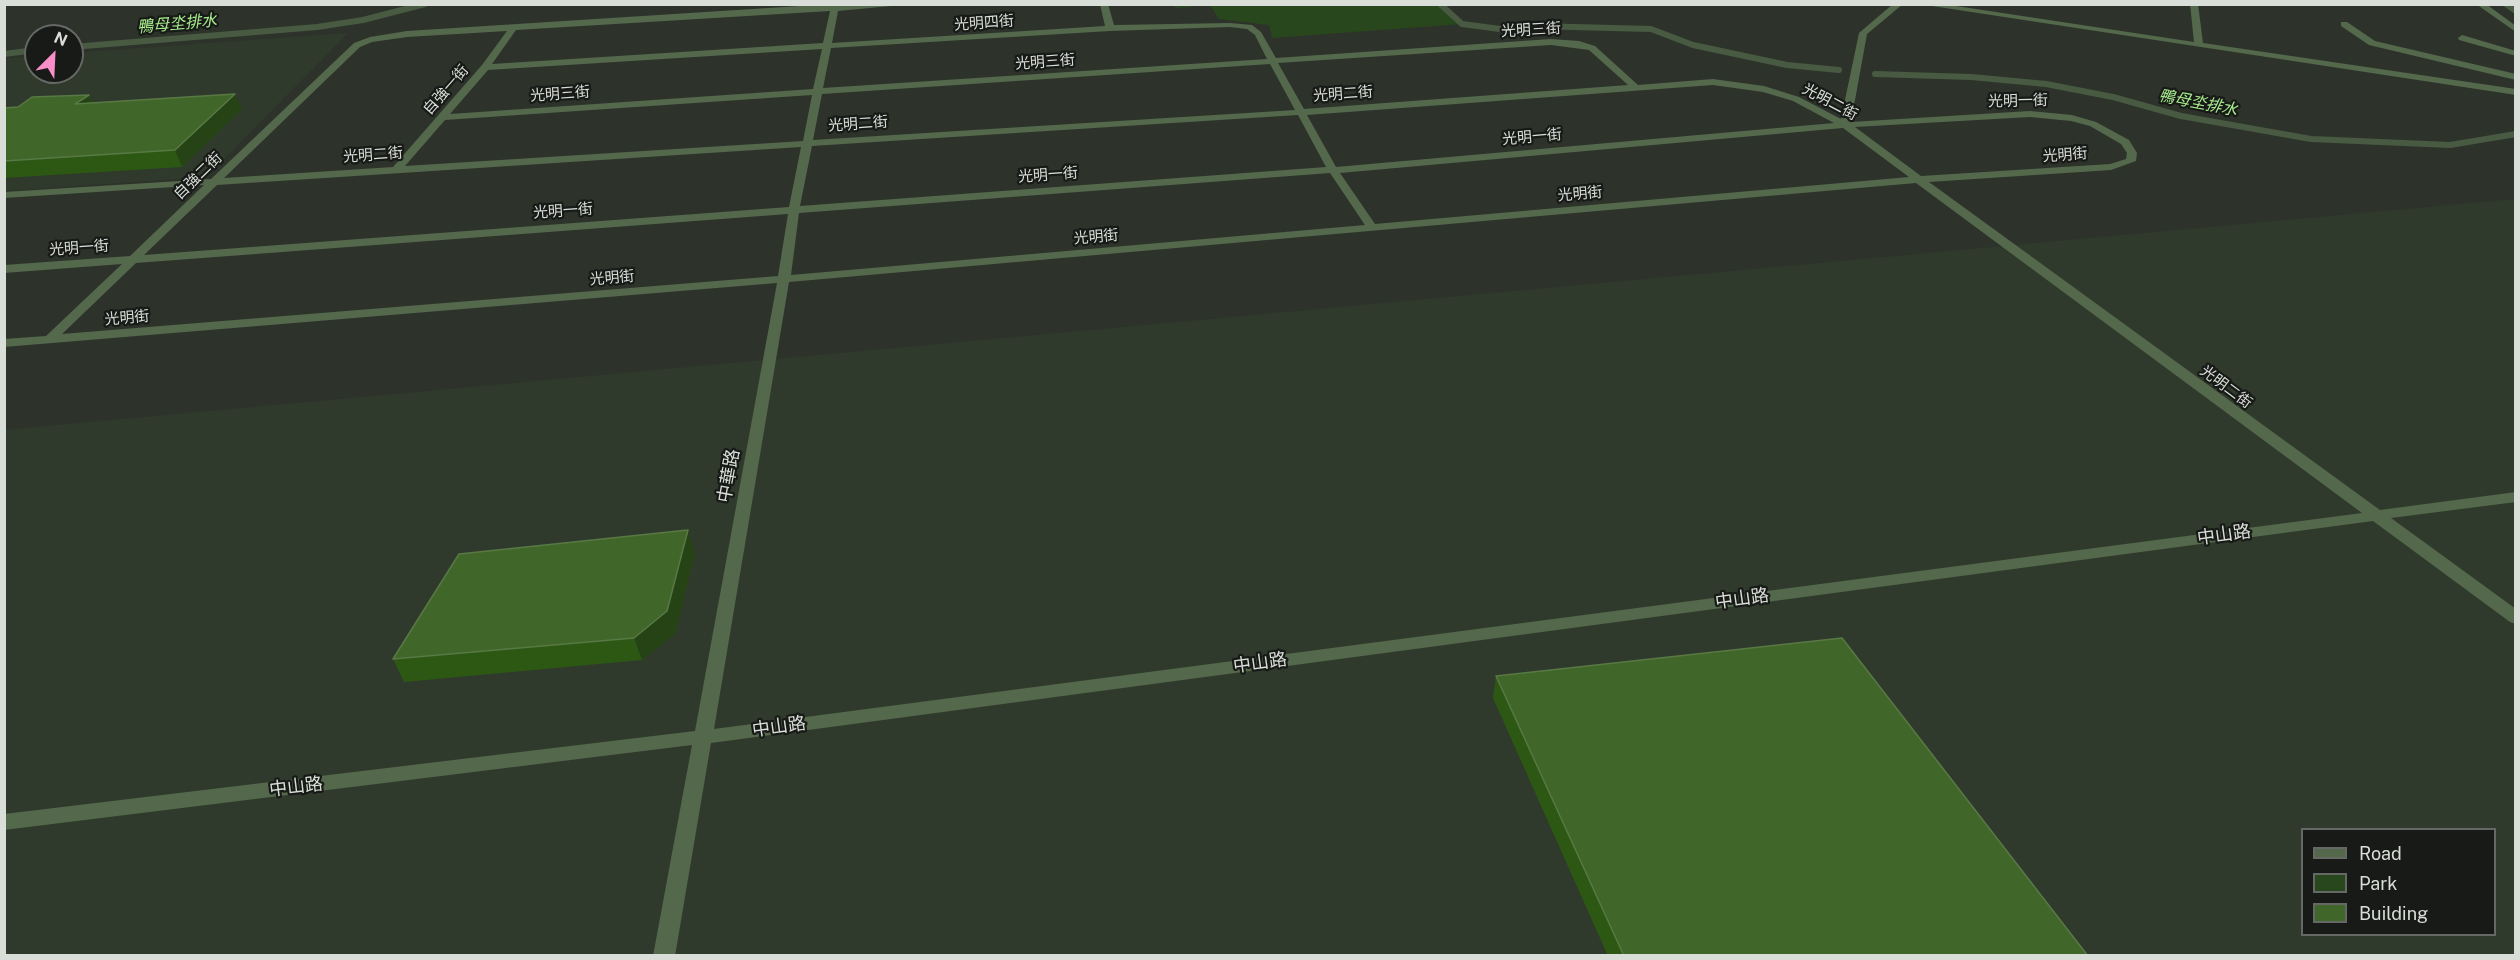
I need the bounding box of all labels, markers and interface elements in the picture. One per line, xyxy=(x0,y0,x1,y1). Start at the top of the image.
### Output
water label: 鴨母坔排水 xyxy=(136,11,218,37)
street label: 光明四街 xyxy=(953,12,1015,34)
street label: 光明三街 xyxy=(1501,19,1561,41)
north arrow xyxy=(24,24,84,84)
text: N xyxy=(51,28,70,50)
street label: 光明三街 xyxy=(1014,51,1076,73)
street label: 自強一街 xyxy=(420,61,472,119)
street label: 光明二街 xyxy=(1799,80,1861,124)
street label: 光明三街 xyxy=(529,83,591,105)
street label: 光明二街 xyxy=(1312,83,1374,105)
water label: 鴨母坔排水 xyxy=(2157,86,2239,120)
street label: 光明一街 xyxy=(1988,91,2048,111)
street label: 光明二街 xyxy=(827,113,889,135)
street label: 光明一街 xyxy=(1501,125,1563,149)
street label: 光明二街 xyxy=(342,144,404,166)
street label: 光明街 xyxy=(2042,144,2088,166)
street label: 自強二街 xyxy=(170,149,226,203)
street label: 光明一街 xyxy=(1017,164,1079,186)
street label: 光明街 xyxy=(1557,183,1603,205)
street label: 光明一街 xyxy=(532,200,594,222)
street label: 光明街 xyxy=(1073,226,1119,248)
street label: 光明一街 xyxy=(48,237,110,259)
street label: 光明街 xyxy=(589,267,635,289)
street label: 光明街 xyxy=(104,307,150,329)
street label: 光明二街 xyxy=(2197,362,2255,412)
street label: 中華路 xyxy=(714,448,744,504)
street label: 中山路 xyxy=(2196,521,2252,549)
street label: 中山路 xyxy=(1714,585,1770,613)
street label: 中山路 xyxy=(1232,649,1288,677)
street label: 中山路 xyxy=(751,713,807,741)
street label: 中山路 xyxy=(268,773,324,801)
legend xyxy=(2301,828,2496,936)
text: Road xyxy=(2359,843,2402,864)
text: Park xyxy=(2359,873,2397,894)
text: Building xyxy=(2359,903,2428,924)

